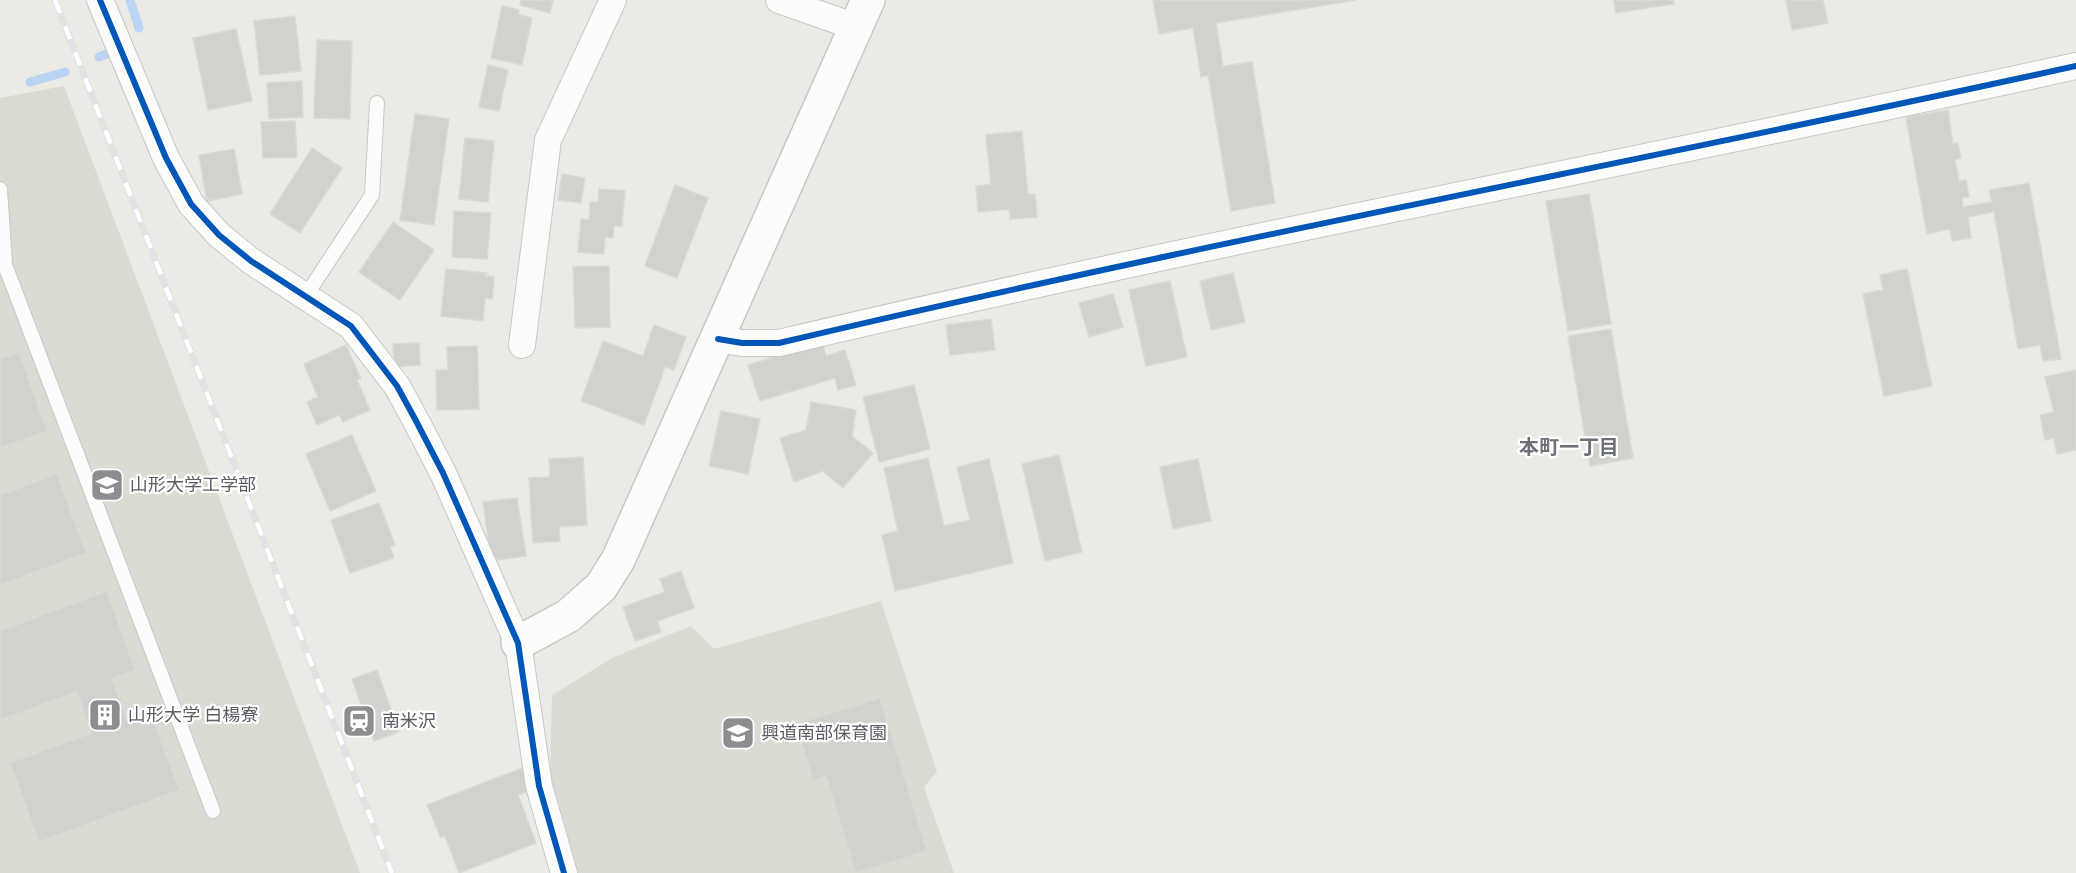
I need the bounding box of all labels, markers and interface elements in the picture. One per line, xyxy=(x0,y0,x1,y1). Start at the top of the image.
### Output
district label: 本町一丁目 xyxy=(1519,436,1619,462)
school or university icon: 山形大学工学部 xyxy=(89,467,125,503)
place label: 山形大学工学部 xyxy=(130,475,256,498)
building icon: 山形大学 白楊寮 xyxy=(87,697,123,733)
station icon: 南米沢 xyxy=(341,703,377,739)
place label: 山形大学 白楊寮 xyxy=(128,705,258,728)
place label: 南米沢 xyxy=(382,711,436,734)
school or university icon: 興道南部保育園 xyxy=(720,715,756,751)
place label: 興道南部保育園 xyxy=(761,723,887,746)

